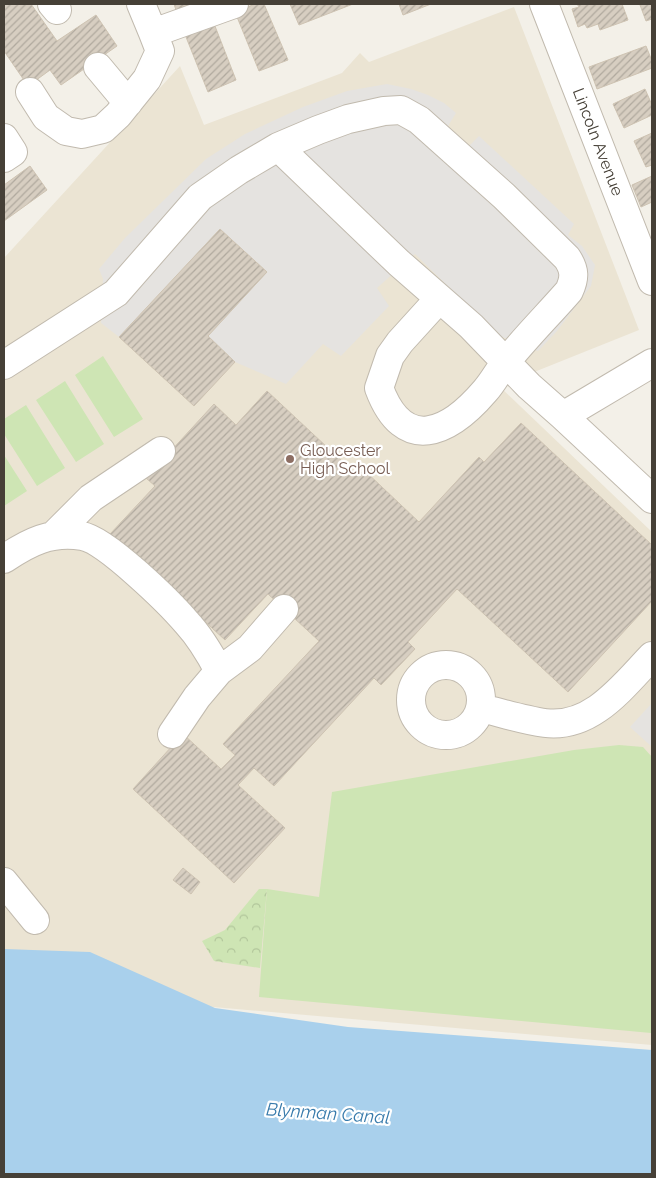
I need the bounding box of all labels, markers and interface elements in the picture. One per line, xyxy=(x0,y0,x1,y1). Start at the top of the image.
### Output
street label: Lincoln Avenue xyxy=(569,85,627,199)
place label: Gloucester High School xyxy=(300,441,390,478)
marker: Gloucester High School xyxy=(284,453,296,465)
water label: Blynman Canal xyxy=(265,1098,391,1128)

